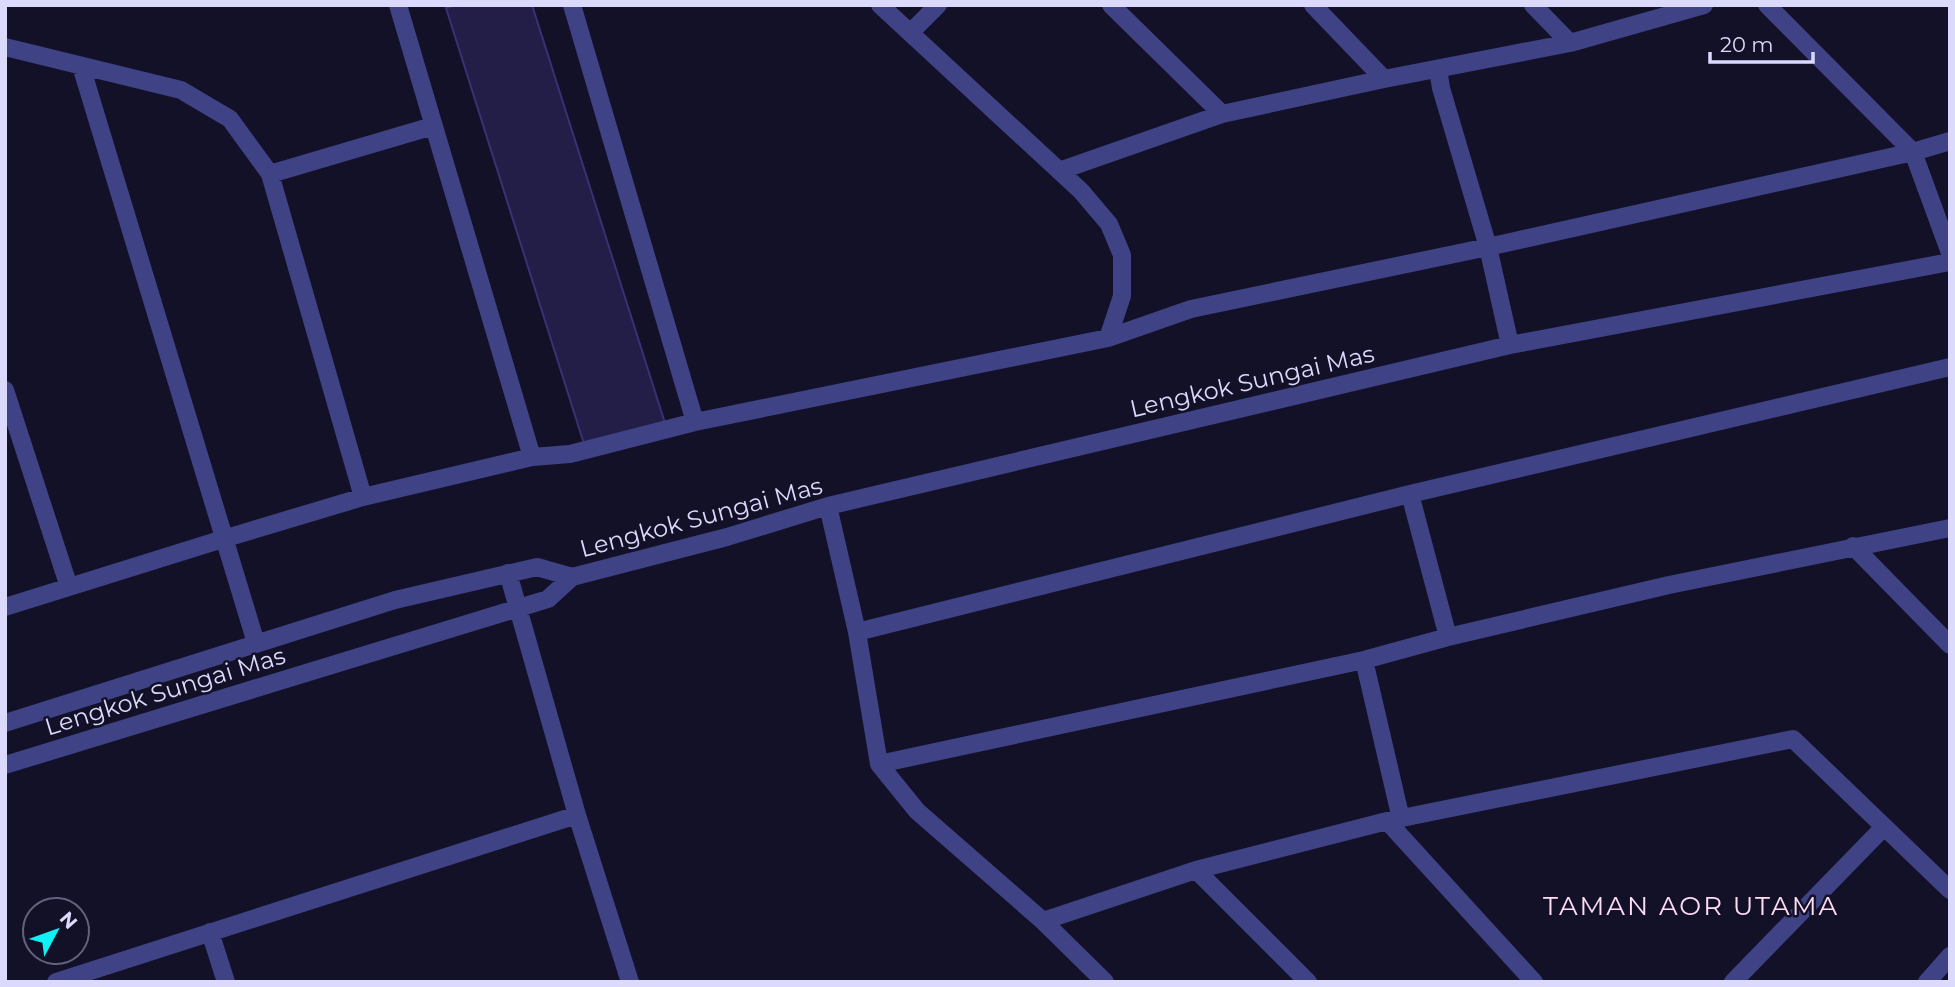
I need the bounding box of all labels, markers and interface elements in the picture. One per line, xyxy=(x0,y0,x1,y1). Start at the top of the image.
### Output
scale bar xyxy=(1710,21,1813,65)
text: 20 m xyxy=(1720,32,1774,57)
street label: Lengkok Sungai Mas xyxy=(1127,339,1377,423)
street label: Lengkok Sungai Mas xyxy=(577,471,825,563)
street label: Lengkok Sungai Mas xyxy=(41,641,289,741)
district label: TAMAN AOR UTAMA xyxy=(1543,890,1839,922)
north arrow xyxy=(21,896,91,966)
text: N xyxy=(55,907,82,934)

